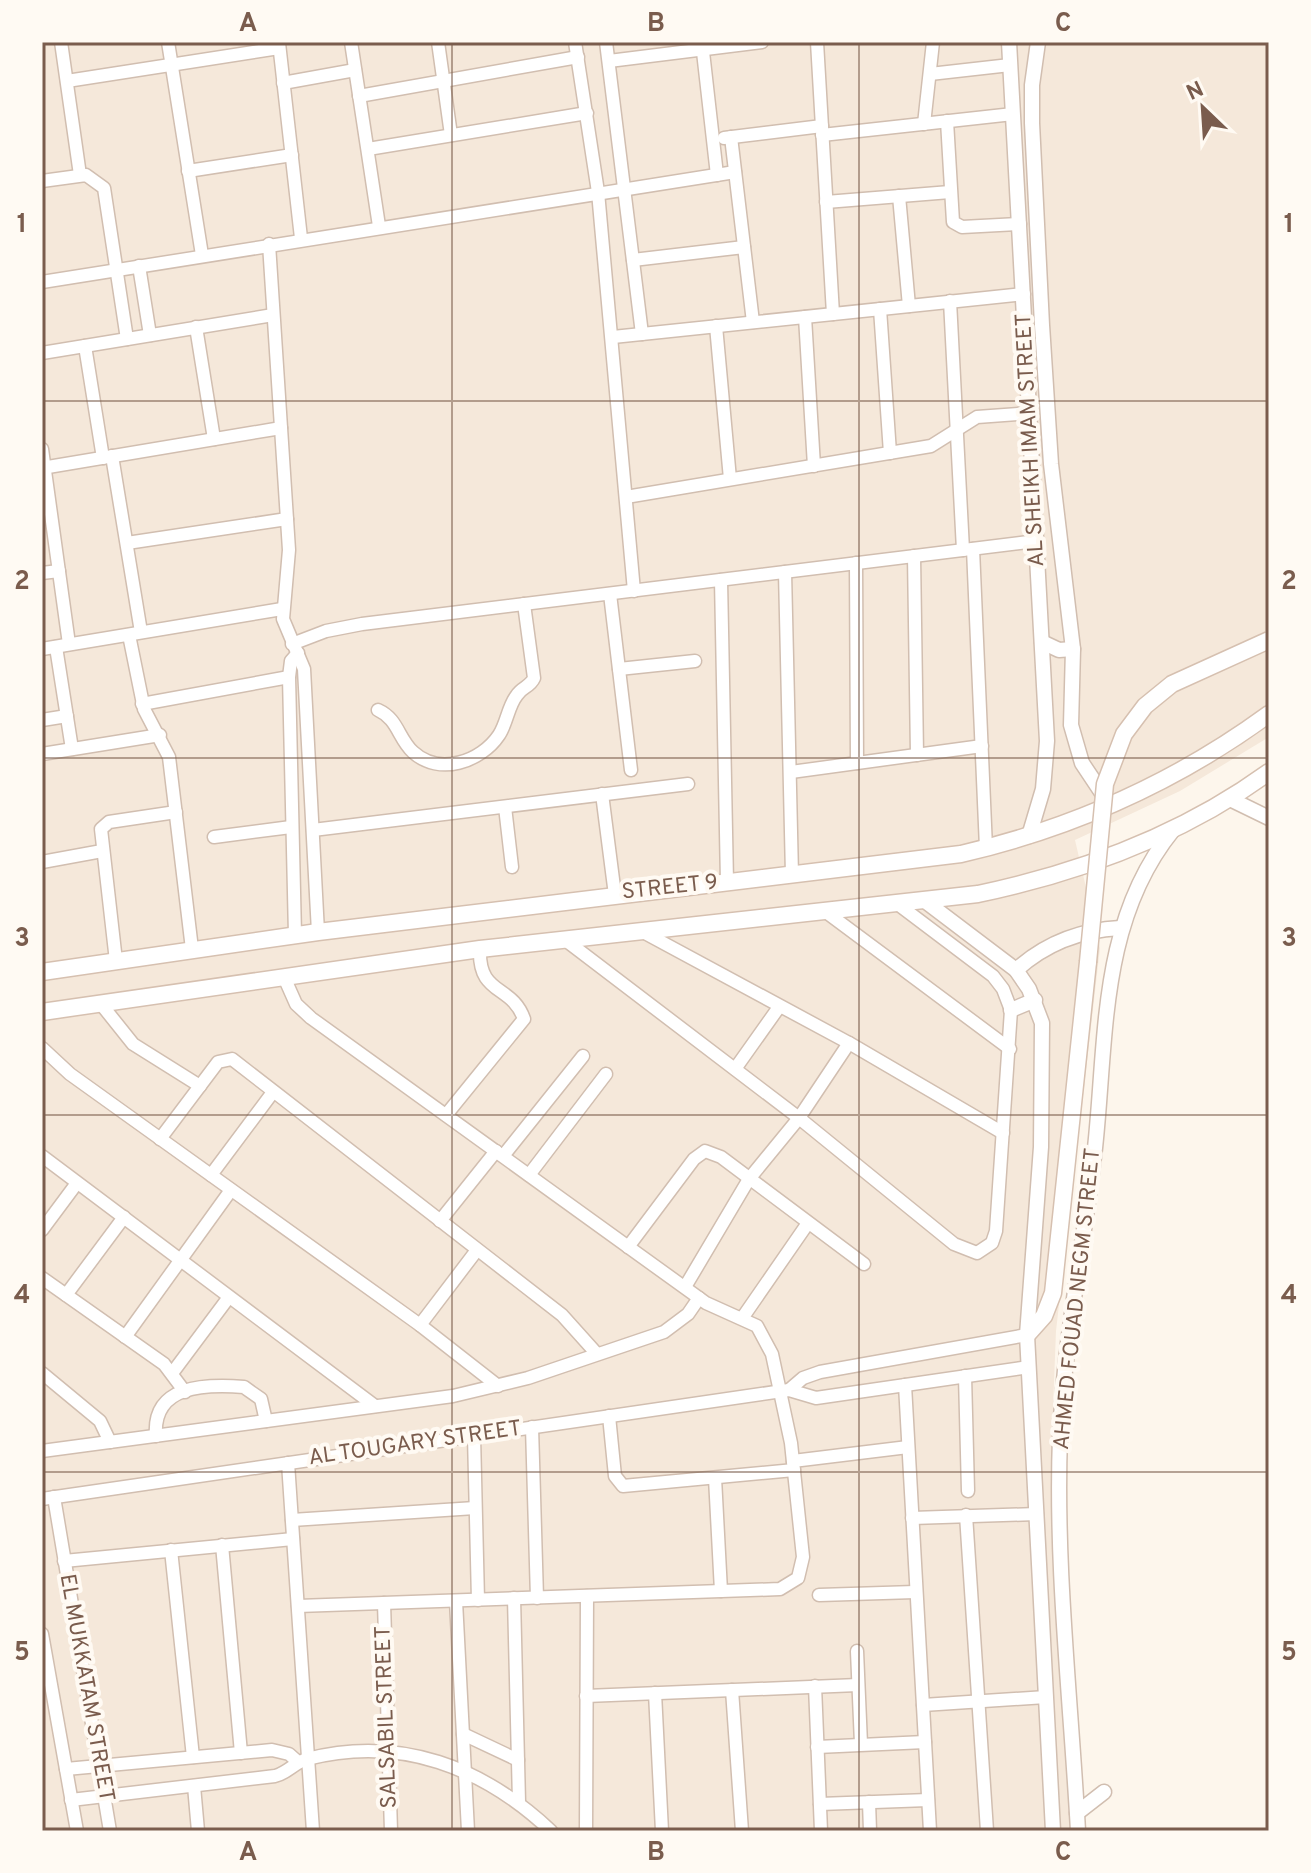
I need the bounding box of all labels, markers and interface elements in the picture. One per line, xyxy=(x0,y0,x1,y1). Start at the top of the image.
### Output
text: A xyxy=(239,8,257,41)
text: B xyxy=(647,8,665,41)
text: C xyxy=(1055,8,1071,41)
north arrow xyxy=(1163,68,1243,148)
text: N xyxy=(1183,77,1208,108)
text: 1 xyxy=(17,209,27,242)
text: 1 xyxy=(1284,209,1294,242)
street label: AL SHEIKH IMAM STREET xyxy=(1011,312,1051,568)
text: 2 xyxy=(14,566,30,599)
text: 2 xyxy=(1281,566,1297,599)
street label: STREET 9 xyxy=(621,870,719,906)
text: 3 xyxy=(14,923,30,956)
text: 3 xyxy=(1281,923,1297,956)
street label: AHMED FOUAD NEGM STREET xyxy=(1049,1147,1107,1451)
text: 4 xyxy=(14,1280,30,1313)
text: 4 xyxy=(1281,1280,1297,1313)
street label: AL TOUGARY STREET xyxy=(307,1416,523,1472)
street label: EL MUKKATAM STREET xyxy=(53,1572,119,1804)
street label: SALSABIL STREET xyxy=(370,1625,404,1809)
text: 5 xyxy=(14,1637,30,1670)
text: 5 xyxy=(1281,1637,1297,1670)
text: A xyxy=(239,1837,257,1870)
text: B xyxy=(647,1837,665,1870)
text: C xyxy=(1055,1837,1071,1870)

